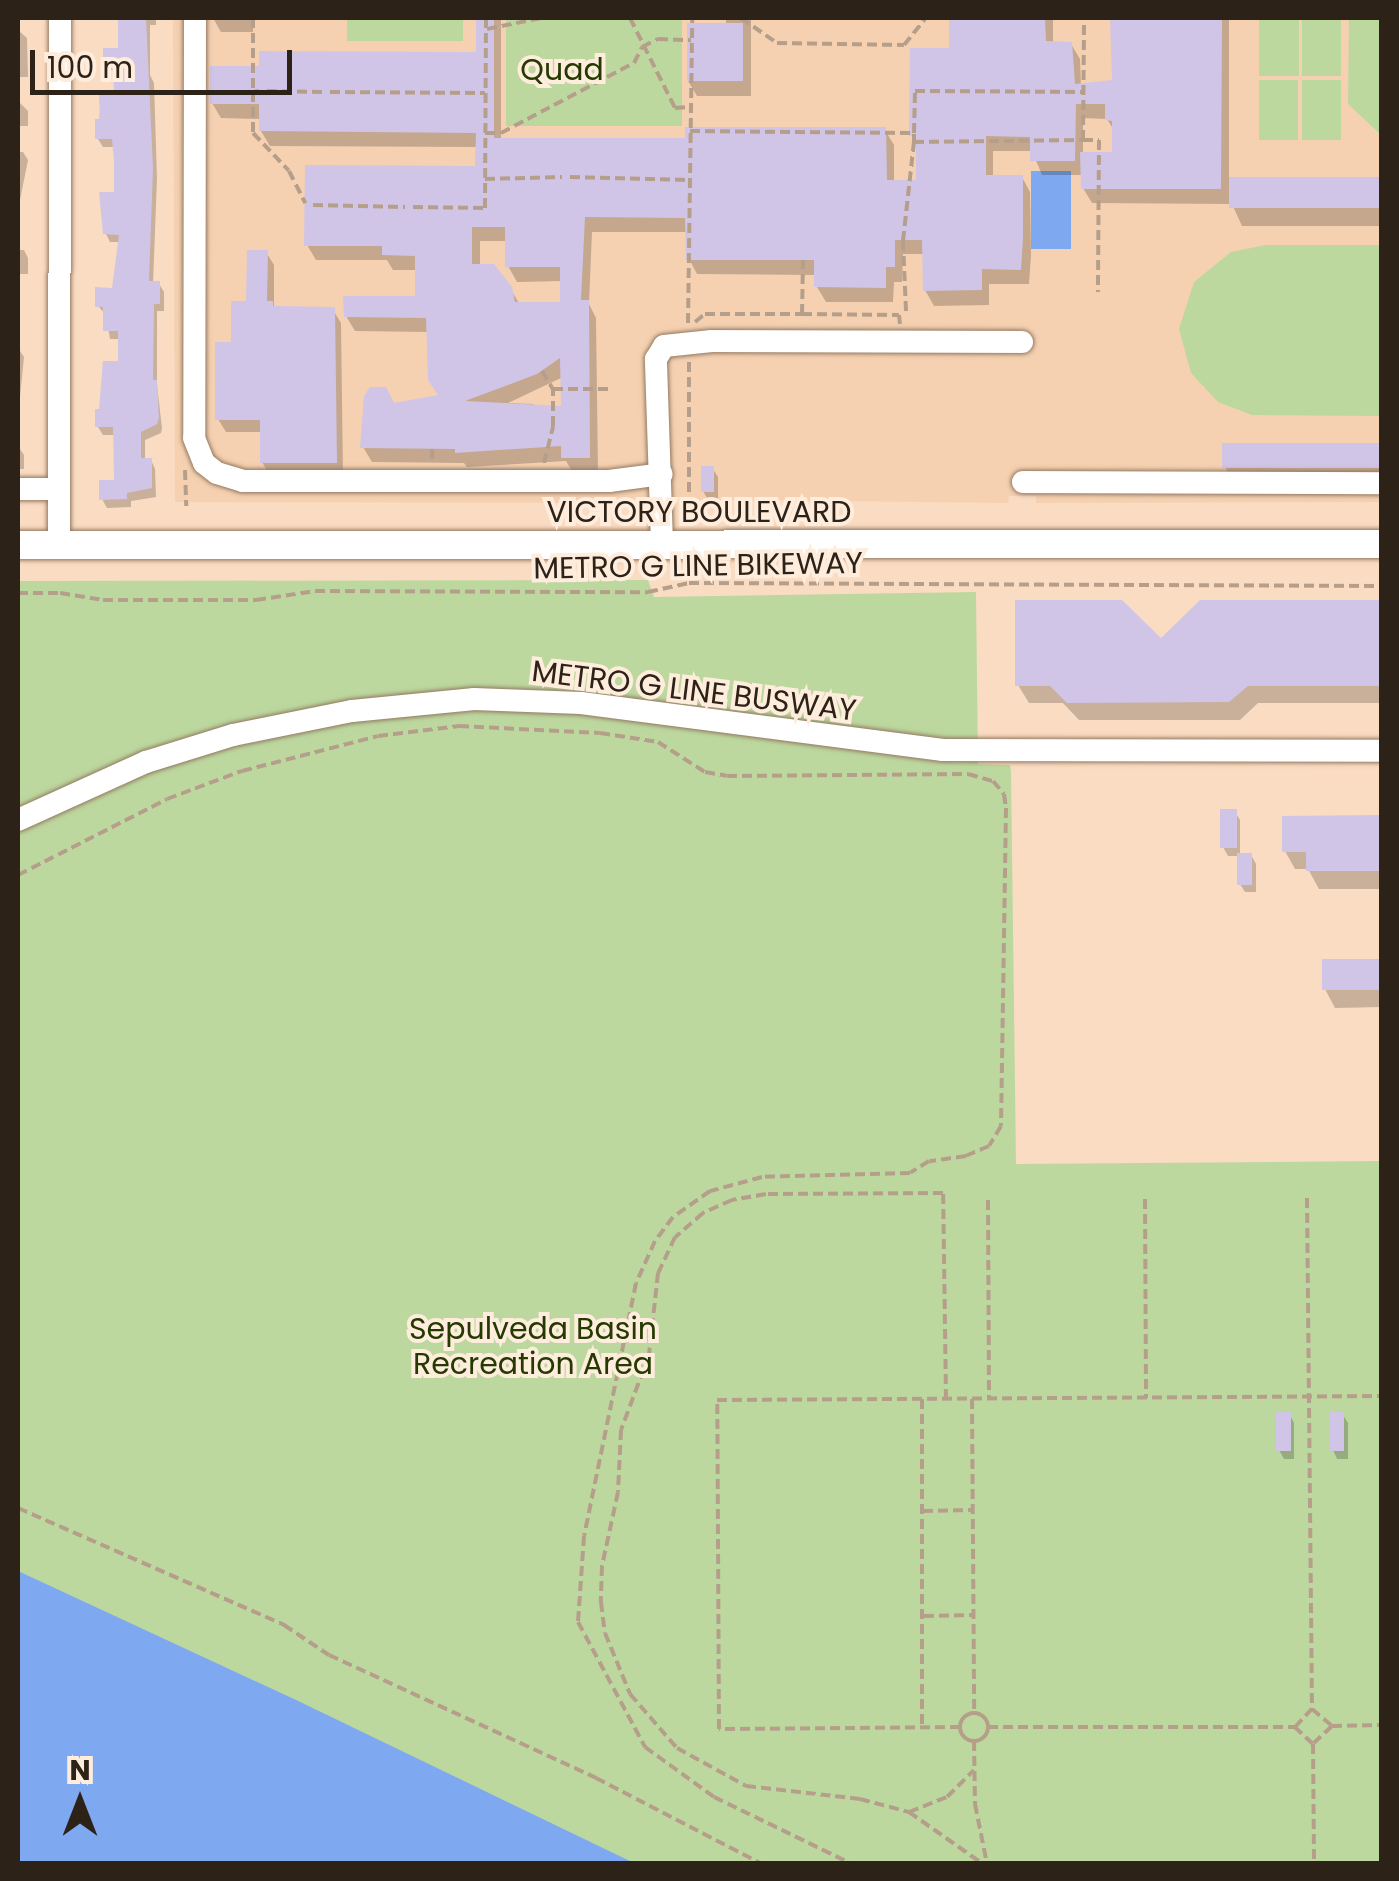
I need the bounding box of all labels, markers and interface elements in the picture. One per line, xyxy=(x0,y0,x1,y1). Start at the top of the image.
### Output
scale bar xyxy=(35,30,298,92)
text: 100 m xyxy=(47,46,133,89)
park label: Quad xyxy=(520,52,604,88)
street label: VICTORY BOULEVARD xyxy=(547,494,851,530)
street label: METRO G LINE BIKEWAY xyxy=(533,545,863,587)
street label: METRO G LINE BUSWAY xyxy=(530,653,858,729)
park label: Sepulveda Basin Recreation Area xyxy=(409,1311,657,1382)
north arrow xyxy=(30,1751,130,1851)
text: N xyxy=(69,1751,91,1790)

